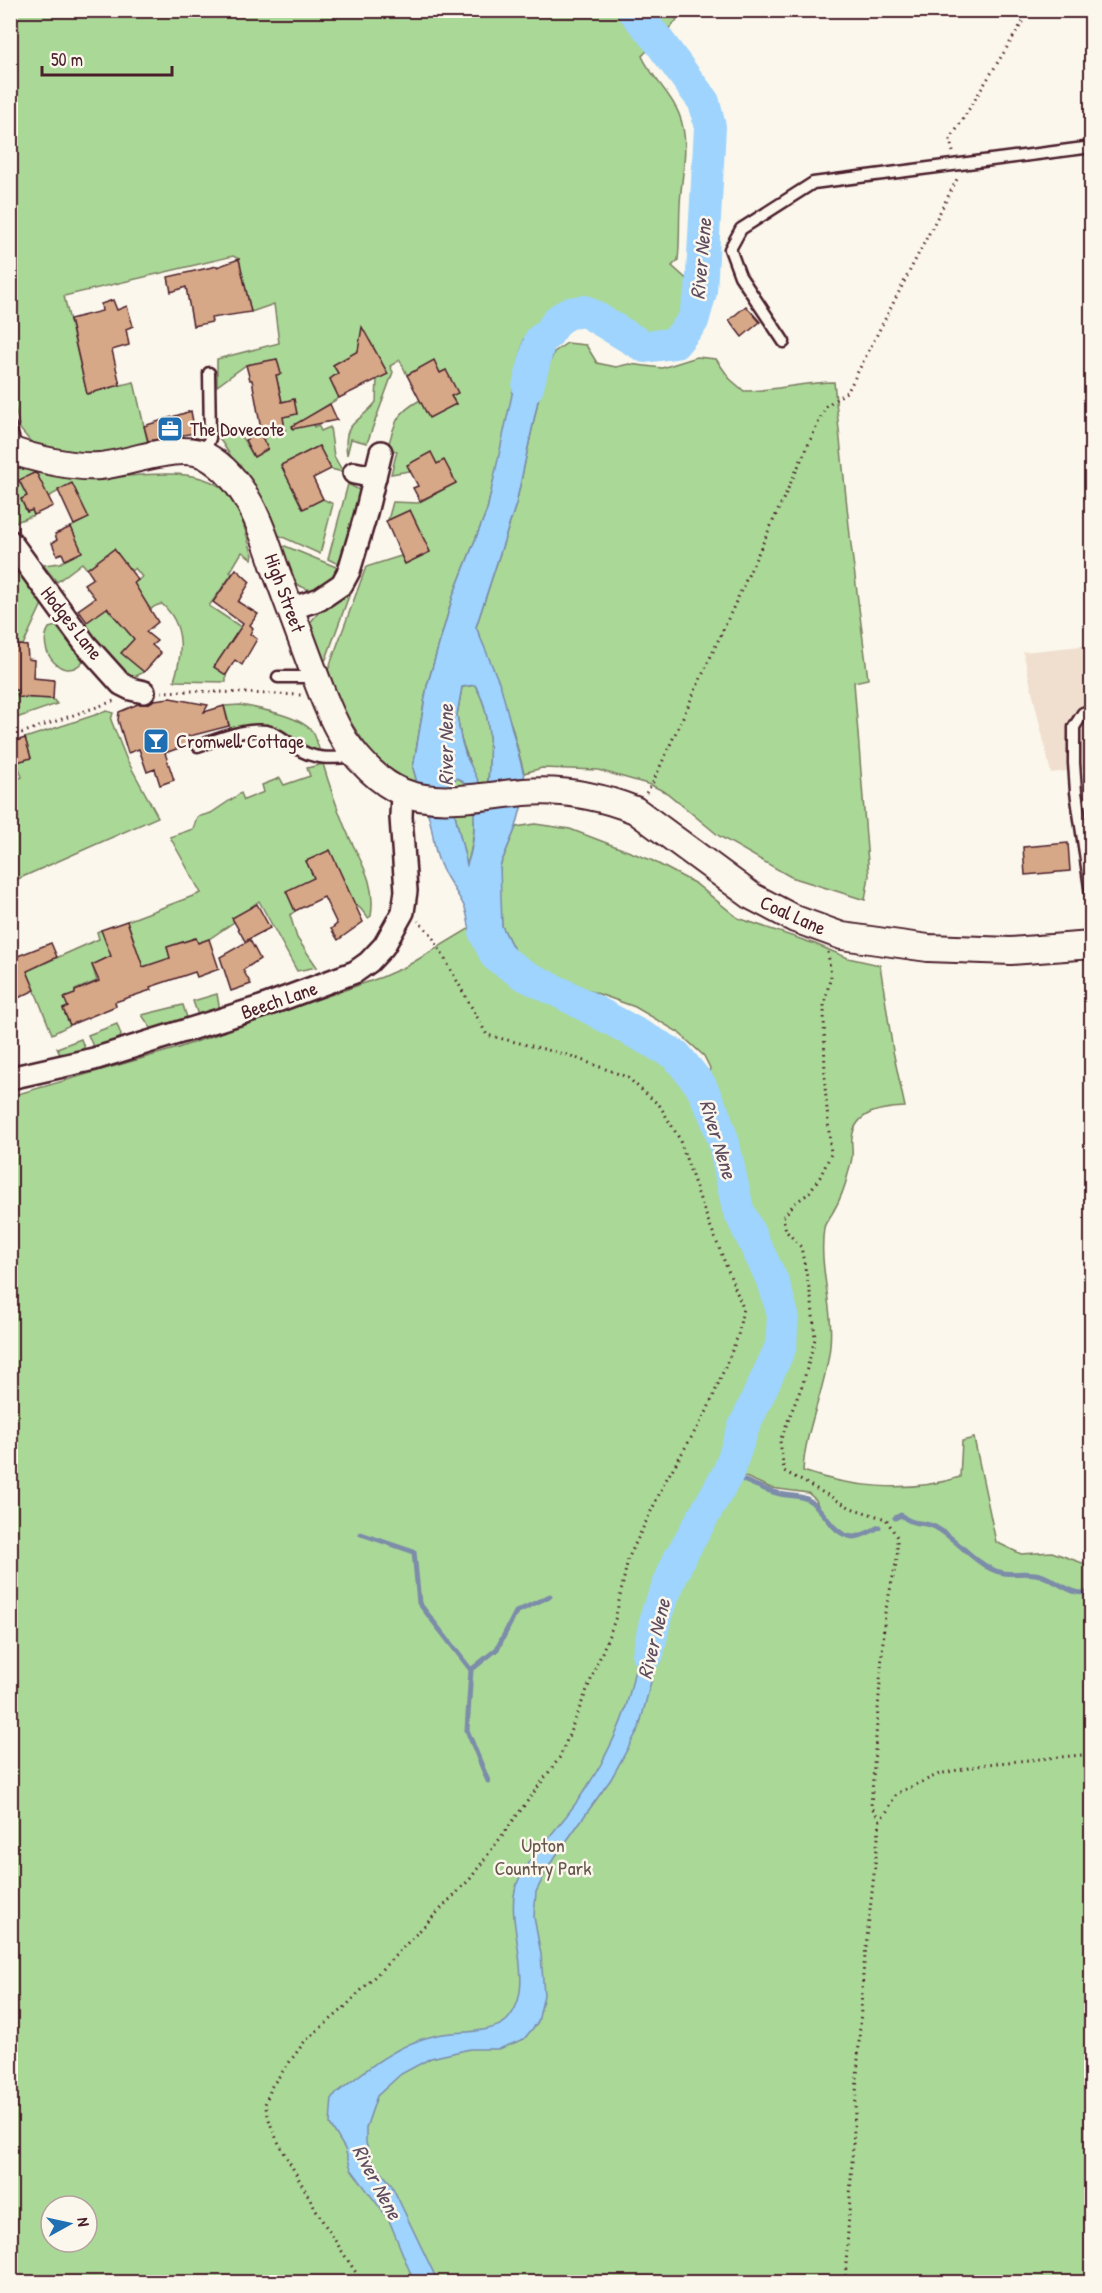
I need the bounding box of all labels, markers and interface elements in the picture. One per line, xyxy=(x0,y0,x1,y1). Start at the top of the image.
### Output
scale bar xyxy=(42,39,172,77)
text: 50 m xyxy=(51,47,83,72)
water label: River Nene xyxy=(683,216,719,301)
office icon: The Dovecote xyxy=(155,414,185,444)
place label: The Dovecote xyxy=(190,415,285,442)
street label: High Street xyxy=(259,550,313,637)
street label: Hodges Lane xyxy=(35,580,110,665)
water label: River Nene xyxy=(431,703,460,786)
bar icon: Cromwell Cottage xyxy=(141,726,171,756)
place label: Cromwell Cottage xyxy=(176,727,304,754)
street label: Coal Lane xyxy=(756,888,830,941)
street label: Beech Lane xyxy=(237,974,321,1025)
water label: River Nene xyxy=(693,1096,745,1184)
water label: River Nene xyxy=(630,1594,678,1682)
park label: Upton Country Park xyxy=(494,1831,592,1881)
water label: River Nene xyxy=(346,2139,410,2226)
north arrow xyxy=(39,2194,99,2254)
text: N xyxy=(72,2216,95,2228)

